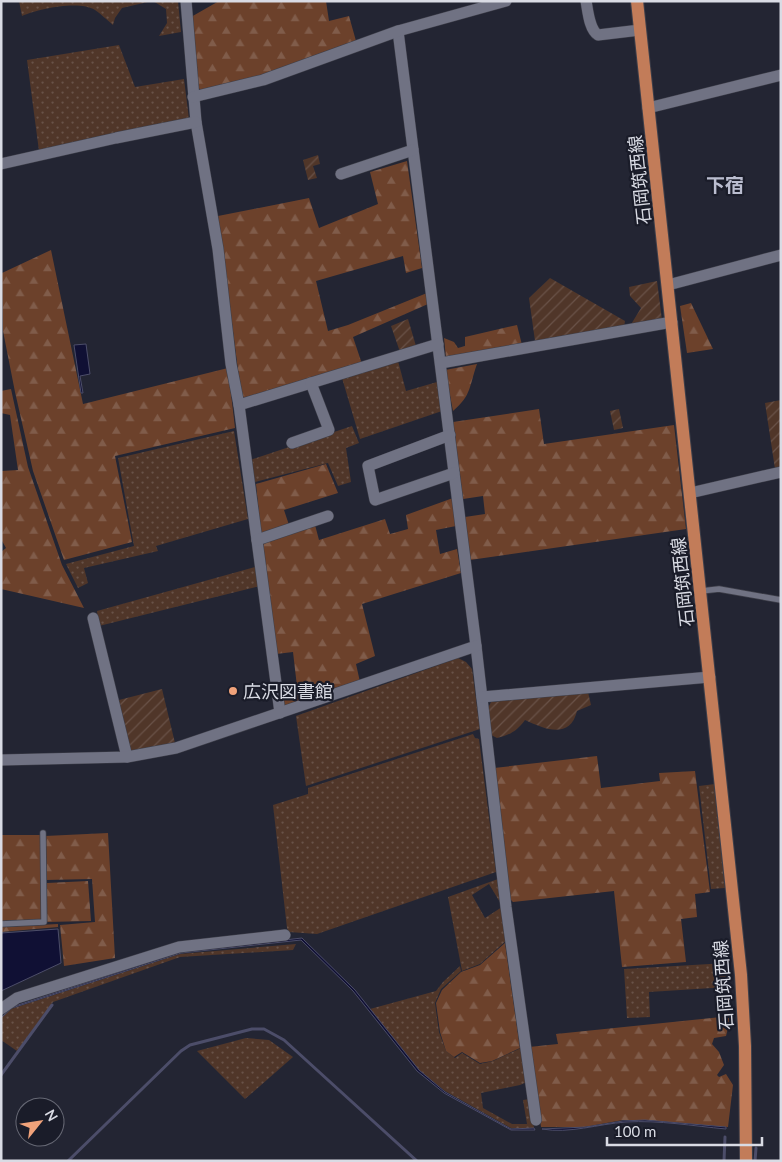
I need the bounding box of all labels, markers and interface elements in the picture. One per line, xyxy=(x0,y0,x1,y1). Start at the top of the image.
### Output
street label: 石岡筑西線 xyxy=(623,134,655,226)
district label: 下宿 xyxy=(706,173,744,196)
street label: 石岡筑西線 xyxy=(666,536,698,628)
place label: 広沢図書館 xyxy=(243,680,333,702)
marker: 広沢図書館 xyxy=(227,685,239,697)
street label: 石岡筑西線 xyxy=(709,939,737,1031)
north arrow xyxy=(15,1097,65,1147)
text: N xyxy=(42,1106,62,1124)
scale bar xyxy=(607,1114,762,1146)
text: 100 m xyxy=(614,1122,656,1140)

